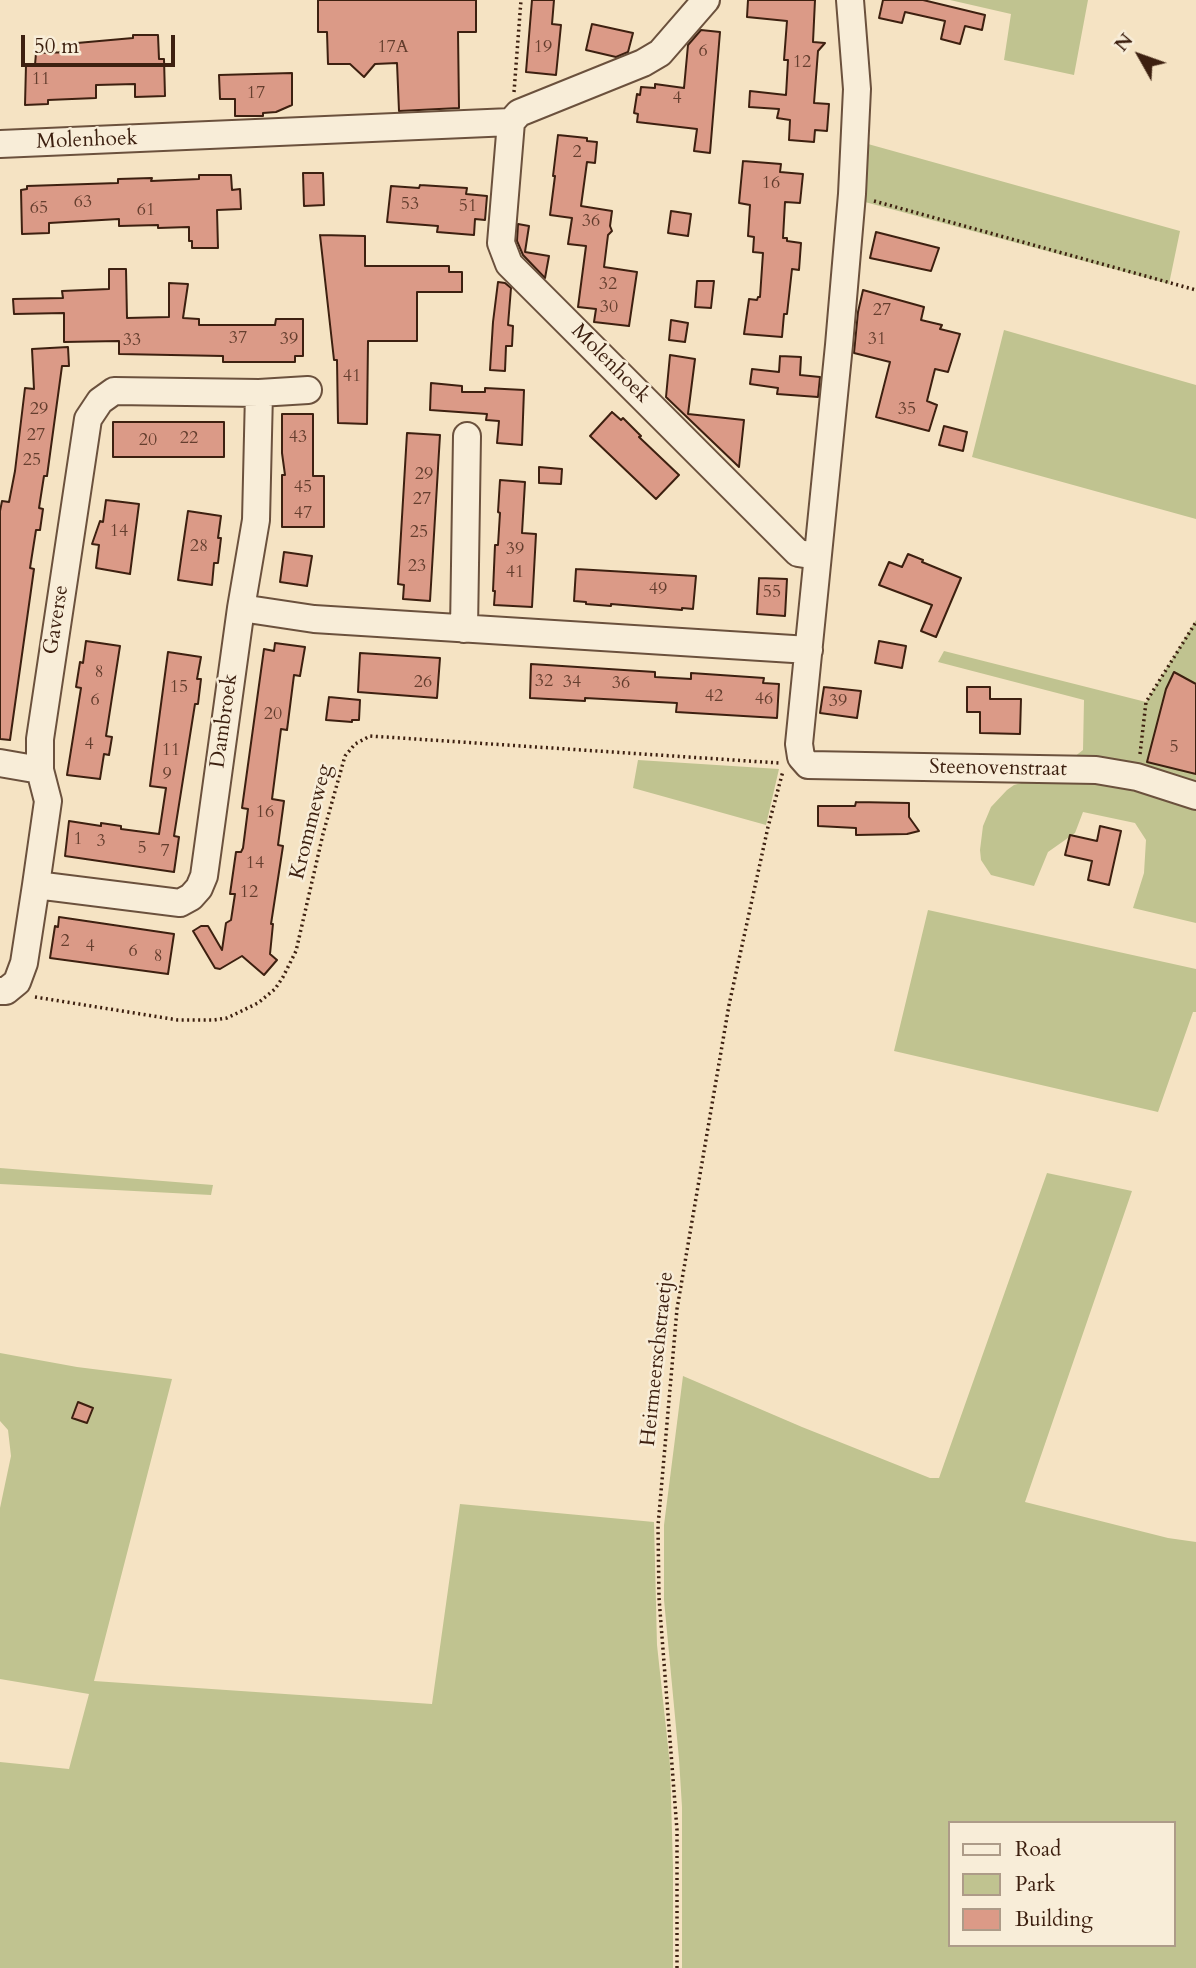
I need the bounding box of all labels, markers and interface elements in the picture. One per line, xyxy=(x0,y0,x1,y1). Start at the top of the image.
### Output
scale bar xyxy=(24,21,178,65)
north arrow xyxy=(1105,21,1175,91)
text: N xyxy=(1109,28,1139,57)
text: 50 m xyxy=(34,32,79,61)
house number: 17A xyxy=(377,37,409,59)
house number: 19 xyxy=(534,37,552,59)
house number: 6 xyxy=(698,41,708,63)
house number: 12 xyxy=(793,52,811,74)
house number: 11 xyxy=(32,69,50,91)
house number: 17 xyxy=(247,83,265,105)
house number: 4 xyxy=(672,88,682,110)
street label: Molenhoek xyxy=(36,127,138,155)
house number: 2 xyxy=(572,142,582,164)
house number: 16 xyxy=(762,173,780,195)
house number: 63 xyxy=(74,192,92,214)
house number: 53 xyxy=(401,194,419,216)
house number: 51 xyxy=(459,196,477,218)
house number: 65 xyxy=(30,198,48,220)
house number: 61 xyxy=(137,200,155,222)
house number: 36 xyxy=(582,211,600,233)
house number: 32 xyxy=(599,274,617,296)
house number: 30 xyxy=(600,297,618,319)
house number: 27 xyxy=(873,300,891,322)
street label: Molenhoek xyxy=(565,319,655,409)
house number: 37 xyxy=(229,328,247,350)
house number: 39 xyxy=(280,329,298,351)
house number: 31 xyxy=(868,329,886,351)
house number: 33 xyxy=(123,330,141,352)
house number: 41 xyxy=(343,366,361,388)
house number: 29 xyxy=(30,399,48,421)
house number: 35 xyxy=(898,399,916,421)
house number: 27 xyxy=(27,425,45,447)
house number: 43 xyxy=(289,427,307,449)
house number: 22 xyxy=(180,428,198,450)
house number: 20 xyxy=(139,430,157,452)
house number: 25 xyxy=(23,450,41,472)
house number: 29 xyxy=(415,464,433,486)
house number: 45 xyxy=(294,477,312,499)
house number: 27 xyxy=(413,489,431,511)
house number: 47 xyxy=(294,503,312,525)
house number: 14 xyxy=(110,521,128,543)
house number: 25 xyxy=(410,522,428,544)
house number: 28 xyxy=(190,536,208,558)
house number: 39 xyxy=(506,539,524,561)
house number: 23 xyxy=(408,556,426,578)
house number: 41 xyxy=(506,562,524,584)
house number: 49 xyxy=(649,579,667,601)
house number: 55 xyxy=(763,582,781,604)
street label: Gaverse xyxy=(39,583,75,657)
house number: 8 xyxy=(94,662,104,684)
house number: 32 xyxy=(535,671,553,693)
street label: Dambroek xyxy=(206,672,244,770)
house number: 26 xyxy=(414,672,432,694)
house number: 34 xyxy=(563,672,581,694)
house number: 36 xyxy=(612,673,630,695)
house number: 15 xyxy=(170,677,188,699)
house number: 42 xyxy=(705,686,723,708)
house number: 46 xyxy=(755,689,773,711)
house number: 6 xyxy=(90,690,100,712)
house number: 39 xyxy=(829,691,847,713)
house number: 20 xyxy=(264,704,282,726)
house number: 4 xyxy=(84,734,94,756)
house number: 5 xyxy=(1169,737,1179,759)
house number: 11 xyxy=(162,740,180,762)
street label: Steenovenstraat xyxy=(929,755,1067,783)
street label: Krommeweg xyxy=(286,762,338,882)
house number: 9 xyxy=(162,764,172,786)
house number: 16 xyxy=(256,802,274,824)
house number: 1 xyxy=(73,829,83,851)
house number: 3 xyxy=(96,831,106,853)
house number: 5 xyxy=(137,838,147,860)
house number: 7 xyxy=(160,841,170,863)
house number: 14 xyxy=(246,853,264,875)
house number: 12 xyxy=(240,882,258,904)
house number: 2 xyxy=(60,931,70,953)
house number: 4 xyxy=(85,936,95,958)
house number: 6 xyxy=(128,941,138,963)
house number: 8 xyxy=(153,946,163,968)
street label: Heirmeerschstraetje xyxy=(636,1271,680,1447)
legend xyxy=(948,1821,1175,1947)
text: Road xyxy=(1015,1835,1061,1864)
text: Park xyxy=(1015,1870,1055,1899)
text: Building xyxy=(1015,1905,1093,1934)

